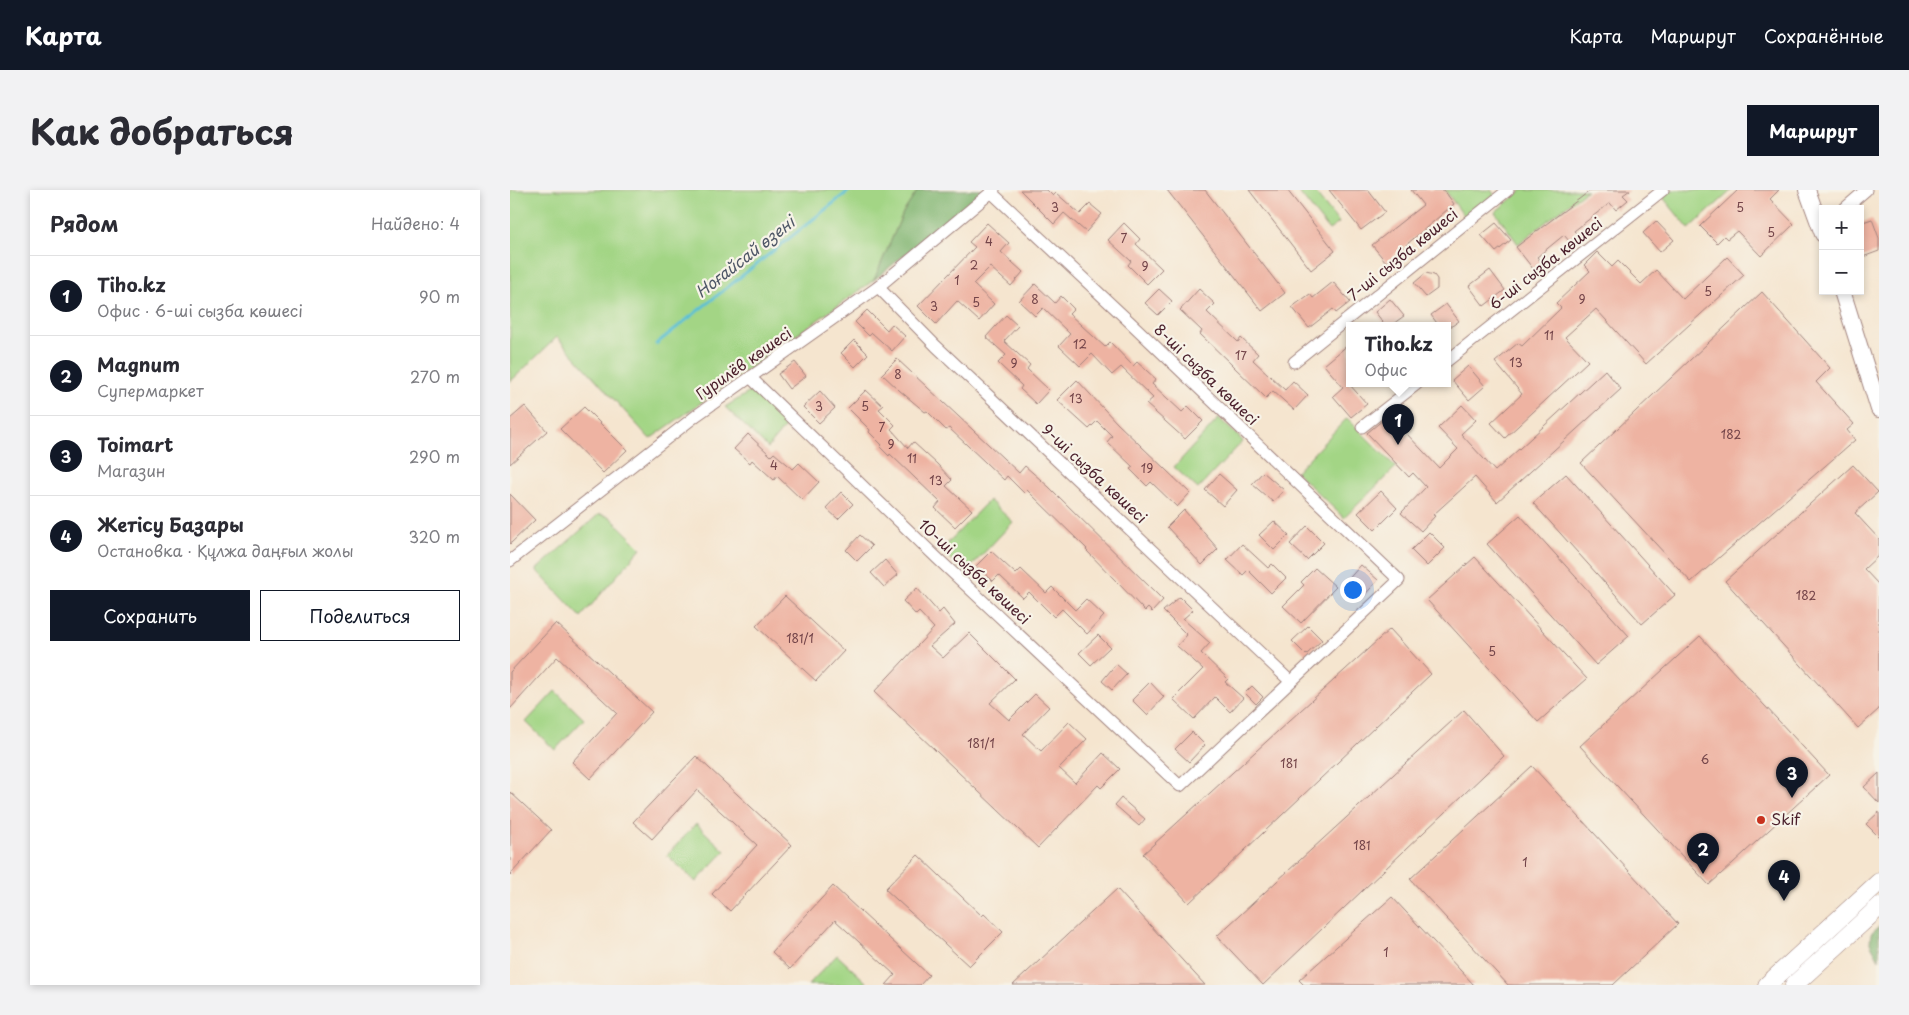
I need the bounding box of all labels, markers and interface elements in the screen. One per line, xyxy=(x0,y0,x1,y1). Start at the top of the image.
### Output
text: Карта xyxy=(25,17,102,53)
text: Карта xyxy=(1570,22,1622,49)
text: Маршрут xyxy=(1650,22,1736,49)
text: Сохранённые xyxy=(1764,22,1884,49)
text: Как добраться xyxy=(30,104,294,157)
button: Маршрут xyxy=(1747,105,1879,156)
house number: 3 xyxy=(1051,198,1059,216)
house number: 5 xyxy=(1736,198,1744,216)
street label: 7-ші сызба көшесі xyxy=(1342,202,1462,306)
map controls xyxy=(1819,205,1864,295)
button: + xyxy=(1819,205,1864,250)
text: Рядом xyxy=(50,207,118,239)
water label: Ноғайсай өзені xyxy=(690,208,801,303)
text: Найдено: 4 xyxy=(371,211,460,235)
street label: 6-ші сызба көшесі xyxy=(1483,211,1607,315)
house number: 5 xyxy=(1767,223,1775,241)
house number: 7 xyxy=(1121,229,1128,247)
house number: 4 xyxy=(985,232,993,250)
button: − xyxy=(1819,250,1864,295)
house number: 2 xyxy=(970,256,978,274)
house number: 9 xyxy=(1141,257,1149,275)
text: Tiho.kz xyxy=(97,270,166,298)
house number: 1 xyxy=(954,271,960,289)
house number: 5 xyxy=(1704,282,1712,300)
text: 1 xyxy=(62,284,70,308)
text: 90 m xyxy=(419,284,460,308)
house number: 8 xyxy=(1031,290,1039,308)
house number: 9 xyxy=(1578,290,1586,308)
house number: 5 xyxy=(972,293,980,311)
house number: 3 xyxy=(930,297,938,315)
text: Офис · 6-ші сызба көшесі xyxy=(97,298,303,322)
street label: 8-ші сызба көшесі xyxy=(1150,318,1265,430)
street label: Гурилёв көшесі xyxy=(690,321,796,405)
popup xyxy=(1346,322,1451,387)
house number: 11 xyxy=(1544,326,1554,344)
text: Tiho.kz xyxy=(1364,329,1433,357)
house number: 12 xyxy=(1073,335,1087,353)
house number: 17 xyxy=(1235,346,1247,364)
text: Magnum xyxy=(97,350,180,378)
house number: 13 xyxy=(1509,353,1523,371)
house number: 9 xyxy=(1010,354,1018,372)
text: Офис xyxy=(1364,357,1407,381)
text: 2 xyxy=(60,364,72,388)
text: 270 m xyxy=(410,364,460,388)
house number: 8 xyxy=(894,365,902,383)
text: Супермаркет xyxy=(97,378,204,402)
house number: 13 xyxy=(1069,389,1083,407)
house number: 3 xyxy=(815,397,823,415)
house number: 5 xyxy=(861,397,869,415)
pin: 1 xyxy=(1382,404,1414,445)
house number: 7 xyxy=(879,418,886,436)
street label: 9-ші сызба көшесі xyxy=(1037,418,1153,528)
house number: 182 xyxy=(1721,425,1741,443)
text: Toimart xyxy=(97,430,173,458)
house number: 9 xyxy=(887,435,895,453)
text: 3 xyxy=(61,444,71,468)
text: 290 m xyxy=(409,444,460,468)
house number: 11 xyxy=(907,449,917,467)
house number: 4 xyxy=(770,456,778,474)
text: Магазин xyxy=(97,458,166,482)
house number: 19 xyxy=(1141,459,1153,477)
house number: 13 xyxy=(929,471,943,489)
text: Жетісу Базары xyxy=(97,510,244,538)
street label: 10-ші сызба көшесі xyxy=(914,513,1036,629)
text: 4 xyxy=(61,524,71,548)
text: 320 m xyxy=(409,524,460,548)
text: Остановка · Құлжа даңғыл жолы xyxy=(97,538,354,562)
your location xyxy=(1340,577,1366,603)
house number: 182 xyxy=(1796,586,1816,604)
button: Сохранить xyxy=(50,590,250,641)
button: Поделиться xyxy=(260,590,460,641)
house number: 181/1 xyxy=(786,629,814,647)
house number: 5 xyxy=(1488,642,1496,660)
house number: 181/1 xyxy=(967,734,995,752)
house number: 6 xyxy=(1701,750,1709,768)
house number: 181 xyxy=(1280,754,1298,772)
pin: 3 xyxy=(1776,757,1808,798)
place label: Skif xyxy=(1771,807,1801,830)
marker: Skif xyxy=(1755,814,1767,826)
pin: 2 xyxy=(1687,833,1719,874)
house number: 181 xyxy=(1353,836,1371,854)
house number: 1 xyxy=(1522,853,1528,871)
pin: 4 xyxy=(1768,860,1800,901)
house number: 1 xyxy=(1383,943,1389,961)

